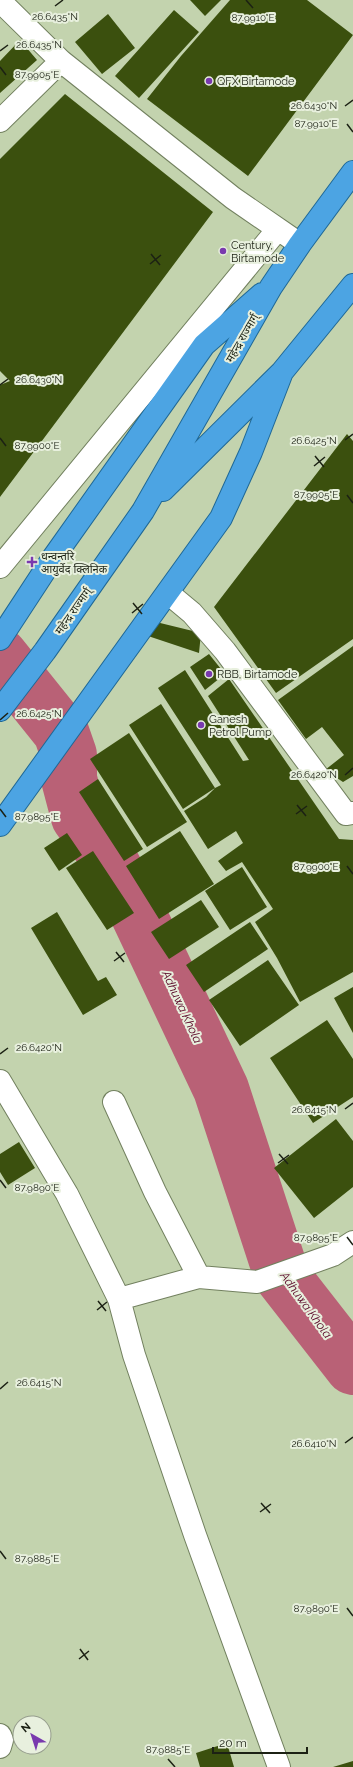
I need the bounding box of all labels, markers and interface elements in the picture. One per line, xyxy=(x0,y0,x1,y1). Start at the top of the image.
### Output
text: 26.6435°N xyxy=(32,11,78,22)
text: 87.9910°E xyxy=(231,12,275,23)
text: 26.6435°N xyxy=(16,39,62,50)
text: 87.9905°E xyxy=(15,69,59,80)
place label: QFX Birtamode xyxy=(217,75,295,88)
marker: QFX Birtamode xyxy=(204,76,214,86)
text: 26.6430°N xyxy=(291,100,337,111)
text: 87.9910°E xyxy=(294,118,338,129)
place label: Century, Birtamode xyxy=(231,239,285,265)
marker: Century, Birtamode xyxy=(218,246,228,256)
street label: महेन्द्र राज्मार्ग् xyxy=(223,310,262,365)
text: 26.6430°N xyxy=(16,374,62,385)
text: 26.6425°N xyxy=(291,435,337,446)
text: 87.9900°E xyxy=(14,440,60,451)
text: 87.9905°E xyxy=(294,489,338,500)
place label: धन्वन्तरि आयुर्वेद क्लिनिक xyxy=(41,550,108,576)
marker: धन्वन्तरि आयुर्वेद क्लिनिक xyxy=(26,556,38,568)
street label: महेन्द्र राज्मार्ग् xyxy=(53,584,95,637)
place label: RBB, Birtamode xyxy=(217,668,298,681)
marker: RBB, Birtamode xyxy=(204,669,214,679)
text: 26.6425°N xyxy=(16,708,62,719)
place label: Ganesh Petrol Pump xyxy=(209,713,272,739)
marker: Ganesh Petrol Pump xyxy=(196,720,206,730)
text: 26.6420°N xyxy=(291,769,337,780)
text: 87.9895°E xyxy=(15,811,59,822)
text: 87.9900°E xyxy=(293,861,339,872)
water label: Adhuwa Khola xyxy=(159,967,205,1046)
text: 26.6420°N xyxy=(16,1042,62,1053)
text: 26.6415°N xyxy=(292,1104,336,1115)
text: 87.9890°E xyxy=(15,1182,59,1193)
text: 87.9895°E xyxy=(294,1232,338,1243)
water label: Adhuwa Khola xyxy=(277,1268,335,1341)
text: 26.6415°N xyxy=(17,1377,61,1388)
text: 26.6410°N xyxy=(291,1438,337,1449)
text: 87.9885°E xyxy=(15,1553,59,1564)
text: 87.9890°E xyxy=(294,1603,338,1614)
north arrow xyxy=(12,1715,52,1755)
text: N xyxy=(19,1720,33,1735)
scale bar xyxy=(213,1729,307,1755)
text: 20 m xyxy=(219,1736,247,1750)
text: 87.9885°E xyxy=(146,1744,190,1755)

